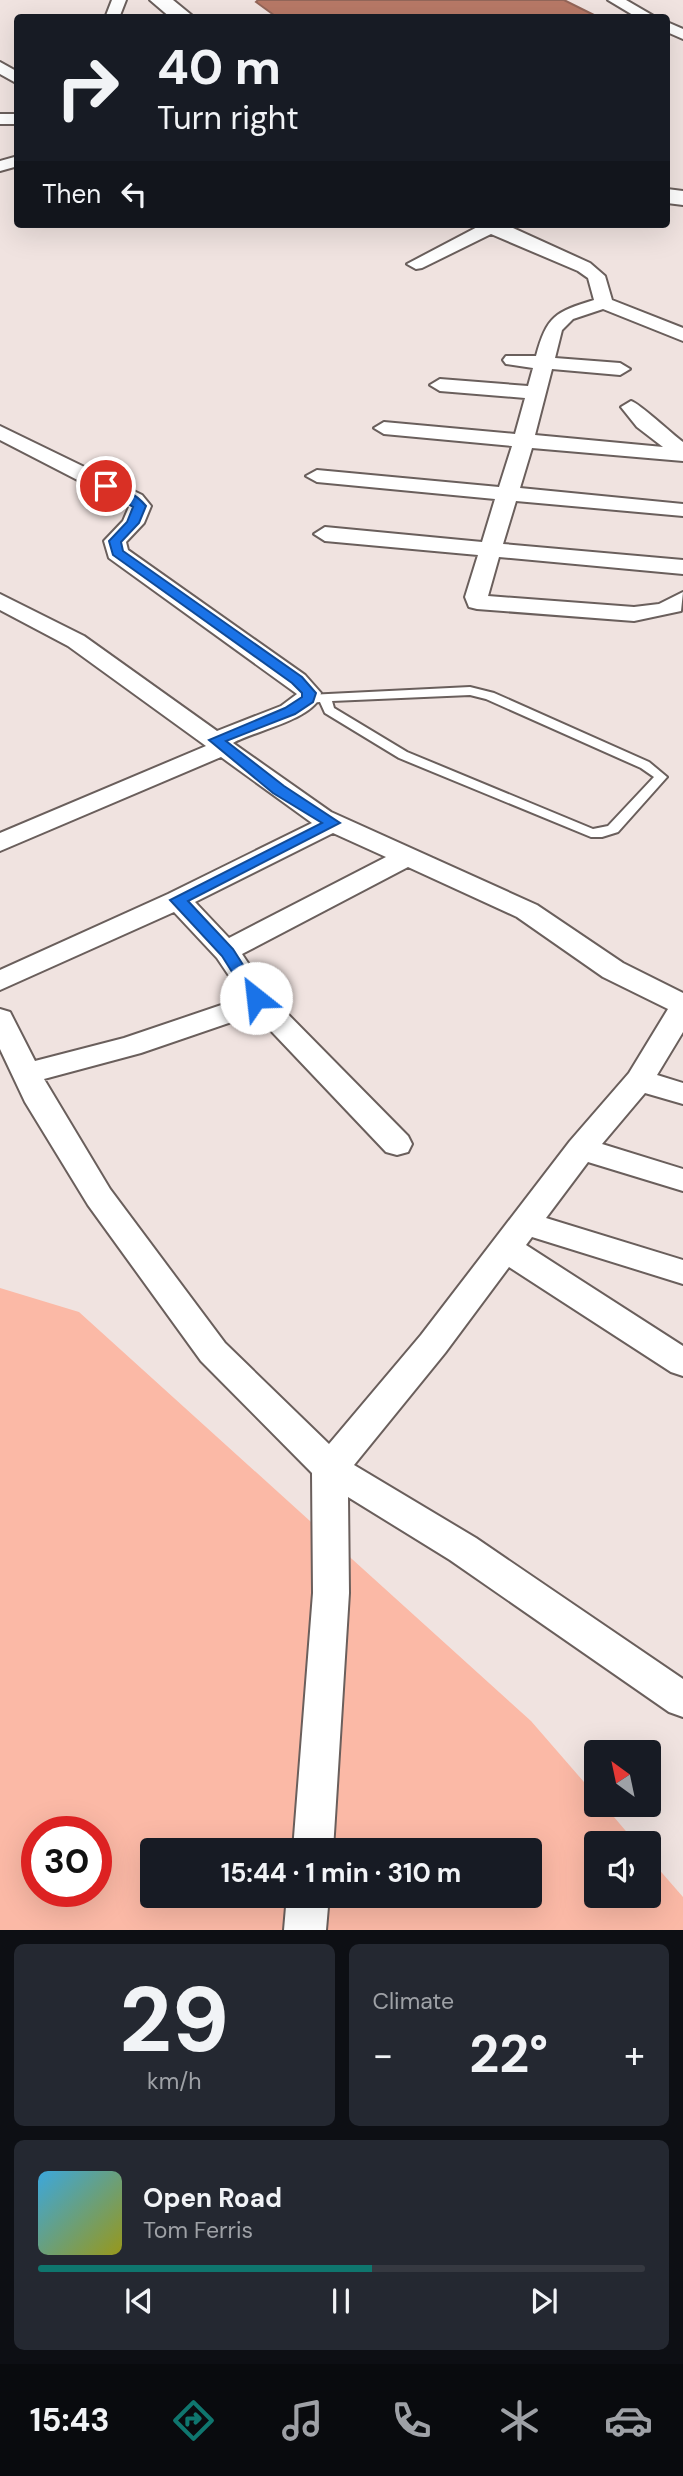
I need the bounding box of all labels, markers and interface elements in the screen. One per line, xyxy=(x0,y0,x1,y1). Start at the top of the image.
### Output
text: 40 m xyxy=(157,35,281,99)
icon: right xyxy=(42,42,133,133)
text: Turn right xyxy=(157,97,299,139)
icon: left xyxy=(115,175,153,213)
text: Then xyxy=(42,177,101,211)
pin xyxy=(76,456,136,516)
icon: arrive xyxy=(87,467,125,505)
position arrow xyxy=(219,961,293,1035)
north arrow xyxy=(584,1740,662,1816)
map controls xyxy=(584,1740,661,1908)
speed limit sign: 30 xyxy=(21,1816,112,1907)
button: sound xyxy=(584,1831,661,1908)
text: 15:44 · 1 min · 310 m xyxy=(221,1856,461,1890)
text: 29 xyxy=(119,1961,229,2079)
text: Climate xyxy=(373,1986,454,2016)
text: 22° xyxy=(469,2020,548,2088)
text: − xyxy=(373,2030,393,2080)
text: + xyxy=(624,2030,645,2080)
text: km/h xyxy=(147,2066,201,2096)
text: Open Road xyxy=(143,2181,282,2215)
text: Tom Ferris xyxy=(143,2215,253,2245)
icon: previous xyxy=(120,2282,158,2320)
icon: pause xyxy=(322,2282,360,2320)
icon: next xyxy=(525,2282,563,2320)
icon: directions xyxy=(169,2396,218,2445)
icon: music xyxy=(278,2396,327,2445)
icon: phone xyxy=(387,2396,436,2445)
icon: climate xyxy=(495,2396,544,2445)
icon: car xyxy=(604,2396,653,2445)
text: 15:43 xyxy=(30,2399,110,2441)

